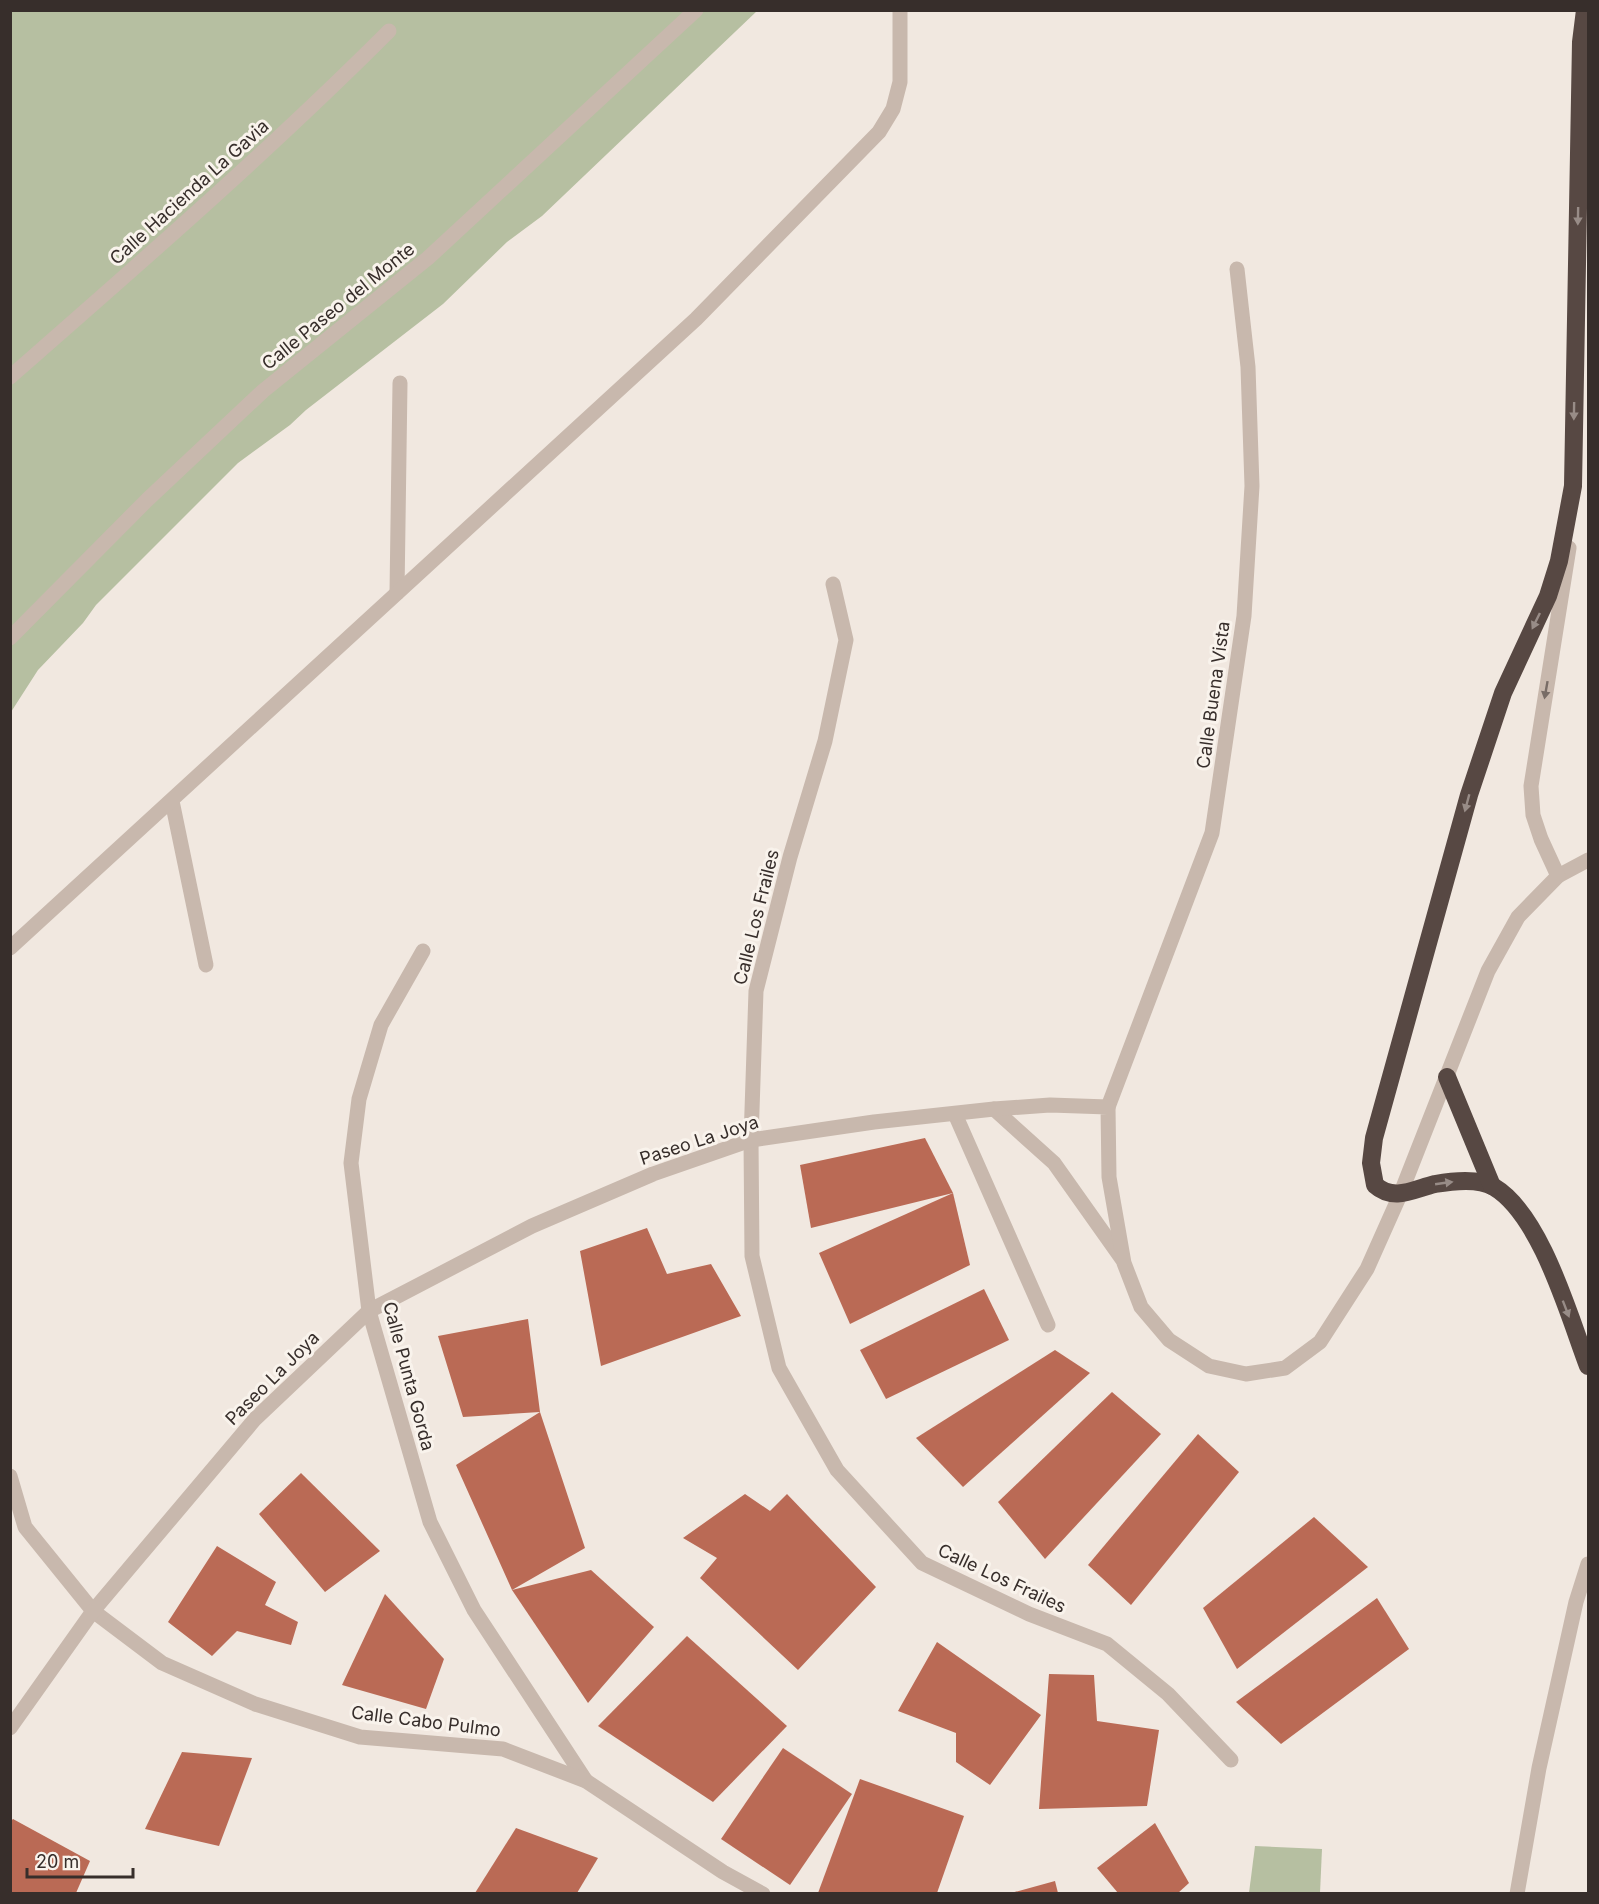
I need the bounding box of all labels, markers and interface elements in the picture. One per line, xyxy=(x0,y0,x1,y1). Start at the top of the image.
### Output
street label: Calle Hacienda La Gavia xyxy=(105,115,273,269)
one-way arrow xyxy=(1573,206,1582,225)
street label: Calle Paseo del Monte xyxy=(258,238,418,374)
one-way arrow xyxy=(1569,401,1579,420)
one-way arrow xyxy=(1531,613,1541,630)
street label: Calle Buena Vista xyxy=(1192,620,1234,770)
one-way arrow xyxy=(1541,680,1550,699)
one-way arrow xyxy=(1462,794,1471,812)
street label: Calle Los Frailes xyxy=(729,847,783,987)
street label: Paseo La Joya xyxy=(637,1111,761,1169)
one-way arrow xyxy=(1435,1179,1454,1188)
street label: Calle Punta Gorda xyxy=(379,1299,439,1453)
one-way arrow xyxy=(1562,1300,1572,1318)
street label: Paseo La Joya xyxy=(221,1327,323,1429)
street label: Calle Los Frailes xyxy=(935,1539,1069,1617)
street label: Calle Cabo Pulmo xyxy=(350,1701,502,1741)
scale bar xyxy=(27,1841,134,1879)
text: 20 m xyxy=(36,1851,79,1872)

